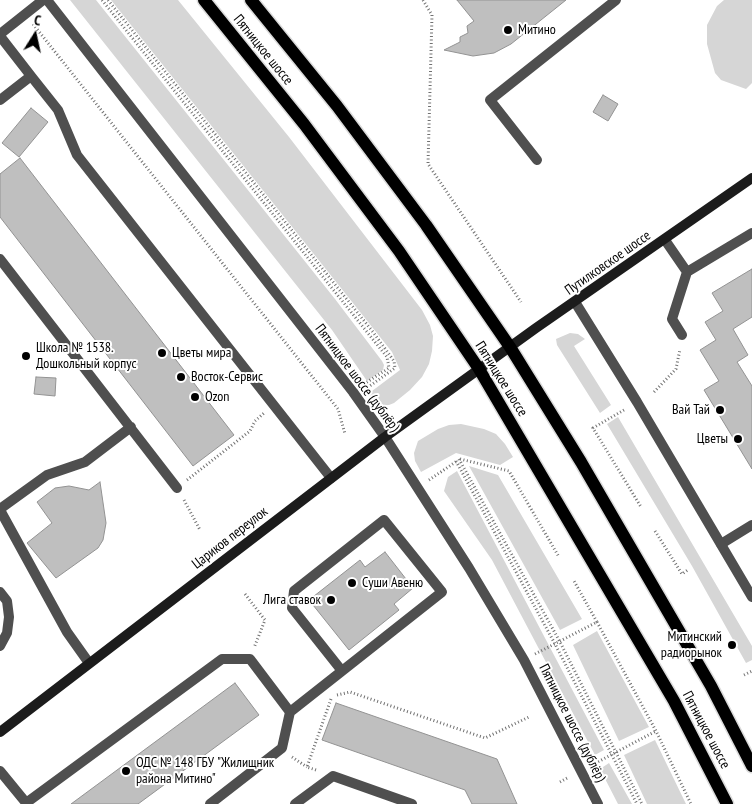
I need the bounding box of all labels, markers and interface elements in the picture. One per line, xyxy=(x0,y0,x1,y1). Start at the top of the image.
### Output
north arrow xyxy=(10,10,60,60)
text: С xyxy=(33,11,42,30)
street label: Пятницкое шоссе xyxy=(230,12,296,88)
place label: Митино xyxy=(518,22,556,38)
marker: Митино xyxy=(502,24,514,36)
street label: Путилковское шоссе xyxy=(562,227,654,299)
street label: Пятницкое шоссе (дублёр) xyxy=(311,321,403,435)
street label: Пятницкое шоссе xyxy=(471,338,531,420)
place label: Школа № 1538. Дошкольный корпус xyxy=(36,340,136,372)
place label: Цветы мира xyxy=(172,345,231,361)
marker: Цветы мира xyxy=(156,347,168,359)
marker: Школа № 1538. Дошкольный корпус xyxy=(20,350,32,362)
place label: Восток-Сервис xyxy=(191,369,263,385)
marker: Восток-Сервис xyxy=(175,371,187,383)
place label: Ozon xyxy=(205,389,230,405)
marker: Ozon xyxy=(189,391,201,403)
place label: Вай Тай xyxy=(672,402,710,418)
marker: Вай Тай xyxy=(714,404,726,416)
place label: Цветы xyxy=(697,431,728,447)
marker: Цветы xyxy=(732,433,744,445)
street label: Цариков переулок xyxy=(189,503,271,573)
place label: Суши Авеню xyxy=(362,575,423,591)
marker: Суши Авеню xyxy=(346,577,358,589)
place label: Лига ставок xyxy=(263,592,321,608)
marker: Лига ставок xyxy=(325,594,337,606)
place label: Митинский радиорынок xyxy=(661,629,722,662)
marker: Митинский радиорынок xyxy=(726,639,738,651)
street label: Пятницкое шоссе (дублёр) xyxy=(535,661,609,785)
street label: Пятницкое шоссе xyxy=(679,688,733,772)
place label: ОДС № 148 ГБУ "Жилищник района Митино" xyxy=(136,755,274,788)
marker: ОДС № 148 ГБУ "Жилищник района Митино" xyxy=(120,765,132,777)

